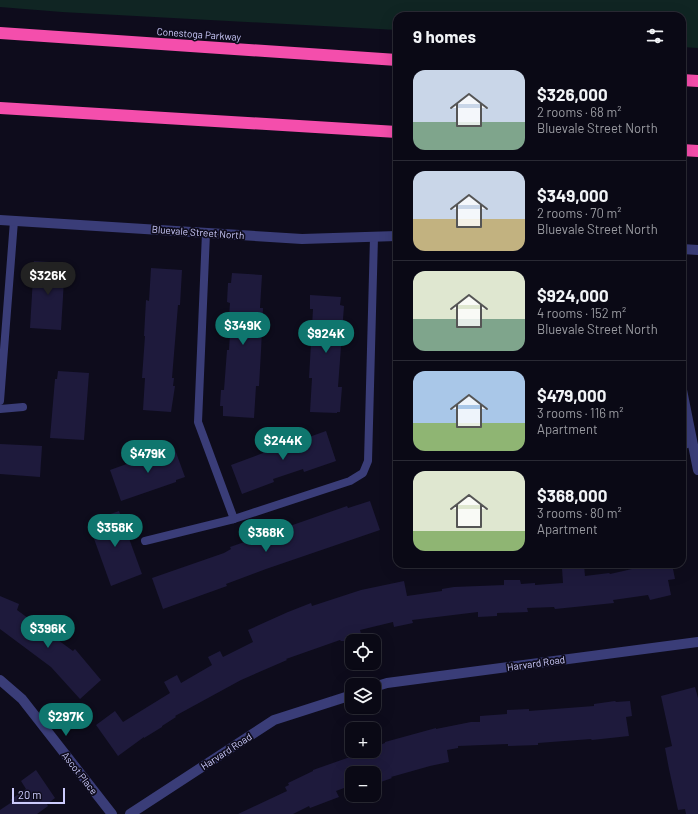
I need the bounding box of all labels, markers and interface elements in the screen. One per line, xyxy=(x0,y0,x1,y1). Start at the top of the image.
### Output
street label: Conestoga Parkway xyxy=(156,25,242,43)
icon: filters xyxy=(644,25,666,47)
text: 9 homes xyxy=(413,26,476,46)
text: $326,000 xyxy=(537,84,608,104)
icon: home xyxy=(445,86,493,134)
text: 2 rooms · 68 m² xyxy=(537,104,621,120)
text: Bluevale Street North xyxy=(537,120,658,136)
text: $349,000 xyxy=(537,185,608,205)
icon: home xyxy=(445,187,493,235)
text: 2 rooms · 70 m² xyxy=(537,205,621,221)
text: Bluevale Street North xyxy=(537,221,658,237)
street label: Bluevale Street North xyxy=(151,223,245,241)
pin: $326K xyxy=(20,262,76,296)
text: $326K xyxy=(30,267,66,283)
text: $924,000 xyxy=(537,285,609,305)
icon: home xyxy=(445,287,493,335)
text: 4 rooms · 152 m² xyxy=(537,305,626,321)
pin: $349K xyxy=(215,312,271,346)
text: $349K xyxy=(224,317,262,333)
pin: $924K xyxy=(298,320,354,354)
text: Bluevale Street North xyxy=(537,321,658,337)
text: $924K xyxy=(307,325,345,341)
text: $479,000 xyxy=(537,385,606,405)
icon: home xyxy=(445,387,493,435)
text: 3 rooms · 116 m² xyxy=(537,405,624,421)
text: Apartment xyxy=(537,421,598,437)
pin: $244K xyxy=(255,427,311,461)
text: $244K xyxy=(264,432,302,448)
pin: $479K xyxy=(120,440,176,474)
text: $479K xyxy=(130,445,166,461)
text: $368,000 xyxy=(537,485,607,505)
icon: home xyxy=(445,487,493,535)
text: 3 rooms · 80 m² xyxy=(537,505,622,521)
pin: $358K xyxy=(87,514,143,548)
text: $358K xyxy=(97,519,133,535)
pin: $368K xyxy=(238,519,294,553)
text: Apartment xyxy=(537,521,598,537)
text: $368K xyxy=(248,524,284,540)
pin: $396K xyxy=(20,615,76,649)
text: $396K xyxy=(30,620,66,636)
map controls xyxy=(345,634,381,802)
button: locate xyxy=(345,634,381,670)
street label: Harvard Road xyxy=(506,653,566,673)
button: layers xyxy=(345,678,381,714)
pin: $297K xyxy=(38,703,94,737)
text: $297K xyxy=(48,708,84,724)
button: + xyxy=(345,722,381,758)
street label: Harvard Road xyxy=(198,730,254,772)
street label: Ascot Place xyxy=(60,749,100,797)
button: − xyxy=(345,766,381,802)
scale bar xyxy=(12,786,65,805)
text: 20 m xyxy=(18,788,41,801)

